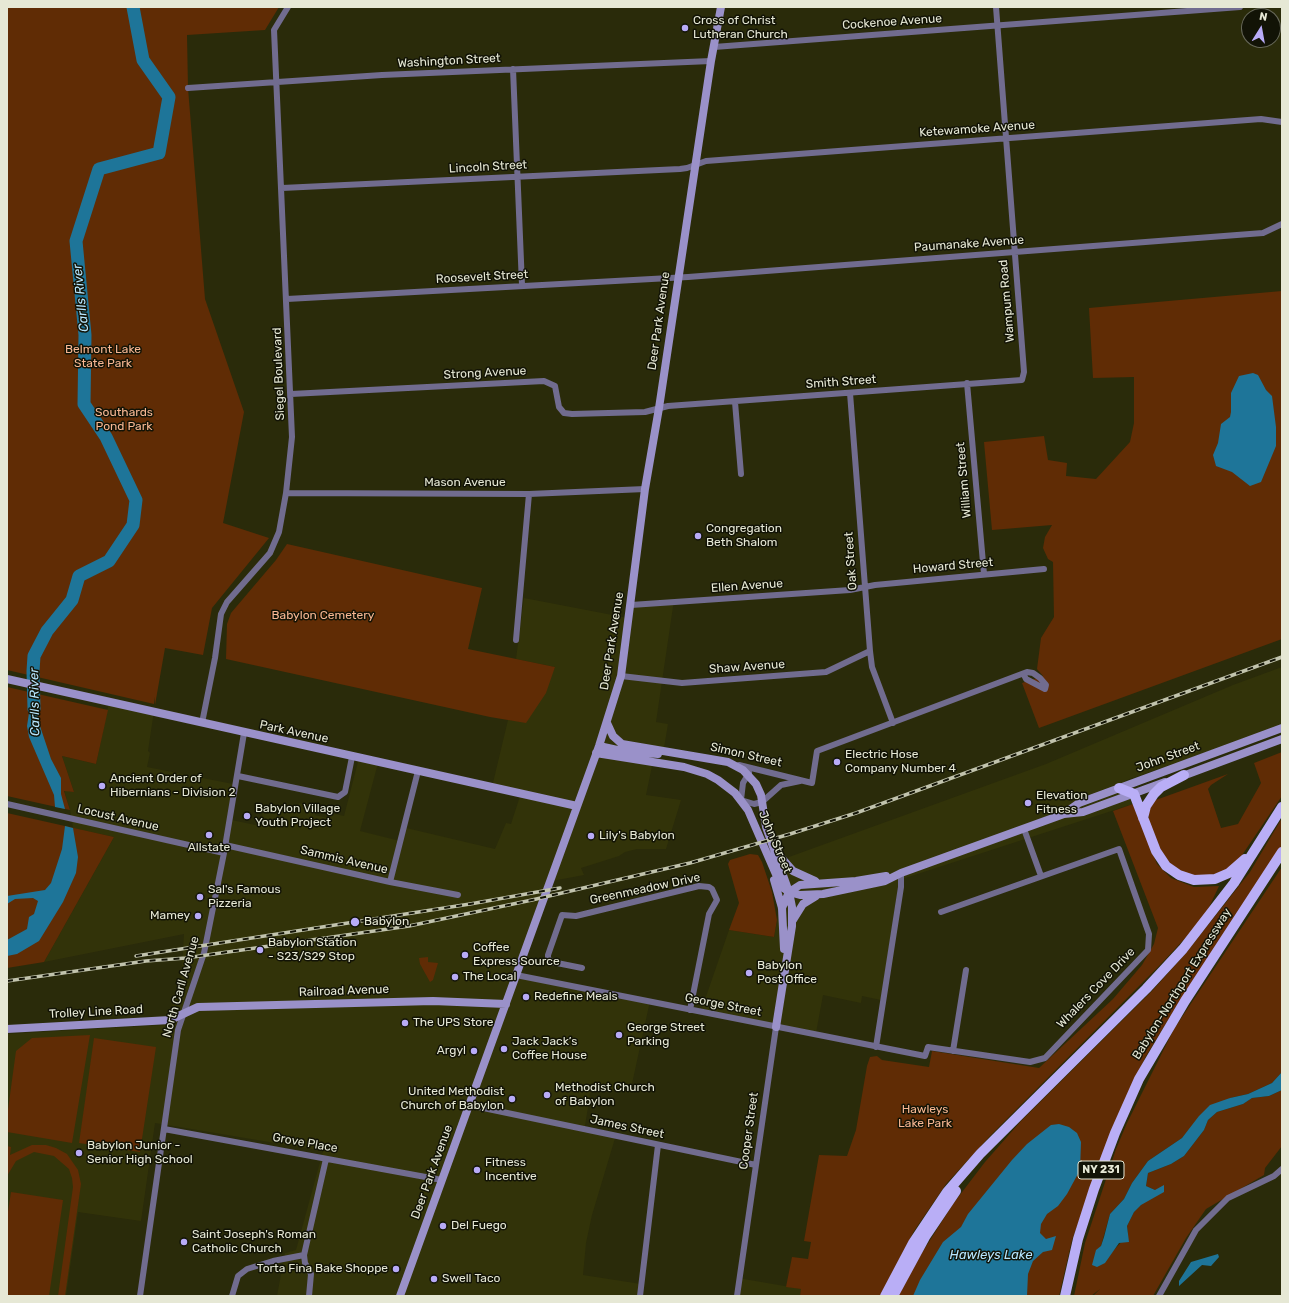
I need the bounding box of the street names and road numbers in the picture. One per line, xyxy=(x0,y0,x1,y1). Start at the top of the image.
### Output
street label: Cockenoe Avenue xyxy=(842,11,942,33)
street label: Washington Street xyxy=(397,51,501,71)
street label: Ketewamoke Avenue xyxy=(919,118,1035,140)
street label: Lincoln Street xyxy=(449,158,527,176)
street label: Paumanake Avenue xyxy=(914,233,1024,255)
street label: Wampum Road xyxy=(996,259,1018,343)
street label: Roosevelt Street xyxy=(435,267,529,287)
street label: Deer Park Avenue xyxy=(645,271,673,371)
street label: Siegel Boulevard xyxy=(270,327,288,421)
street label: Strong Avenue xyxy=(443,364,527,382)
street label: Smith Street xyxy=(805,372,877,392)
street label: William Street xyxy=(954,441,974,519)
street label: Mason Avenue xyxy=(424,476,506,490)
street label: Oak Street xyxy=(842,531,860,591)
street label: Howard Street xyxy=(912,555,994,577)
street label: Ellen Avenue xyxy=(711,576,783,596)
street label: Deer Park Avenue xyxy=(597,591,627,691)
street label: Shaw Avenue xyxy=(709,657,785,677)
street label: Park Avenue xyxy=(258,718,330,746)
street label: John Street xyxy=(1134,739,1202,775)
street label: Simon Street xyxy=(709,740,783,770)
street label: Locust Avenue xyxy=(76,802,160,834)
street label: John Street xyxy=(755,808,795,876)
street label: Sammis Avenue xyxy=(299,843,389,877)
street label: Greenmeadow Drive xyxy=(588,870,702,908)
street label: Babylon-Northport Expressway xyxy=(1129,906,1235,1062)
street label: North Carll Avenue xyxy=(160,935,202,1039)
street label: Whalers Cove Drive xyxy=(1054,945,1138,1031)
street label: Railroad Avenue xyxy=(299,982,389,1000)
street label: George Street xyxy=(683,991,763,1019)
street label: Trolley Line Road xyxy=(49,1002,143,1022)
street label: Cooper Street xyxy=(736,1091,762,1171)
street label: James Street xyxy=(589,1112,665,1142)
street label: Deer Park Avenue xyxy=(408,1123,456,1221)
street label: Grove Place xyxy=(271,1130,339,1156)
road number: NY 231 xyxy=(1078,1161,1124,1179)

